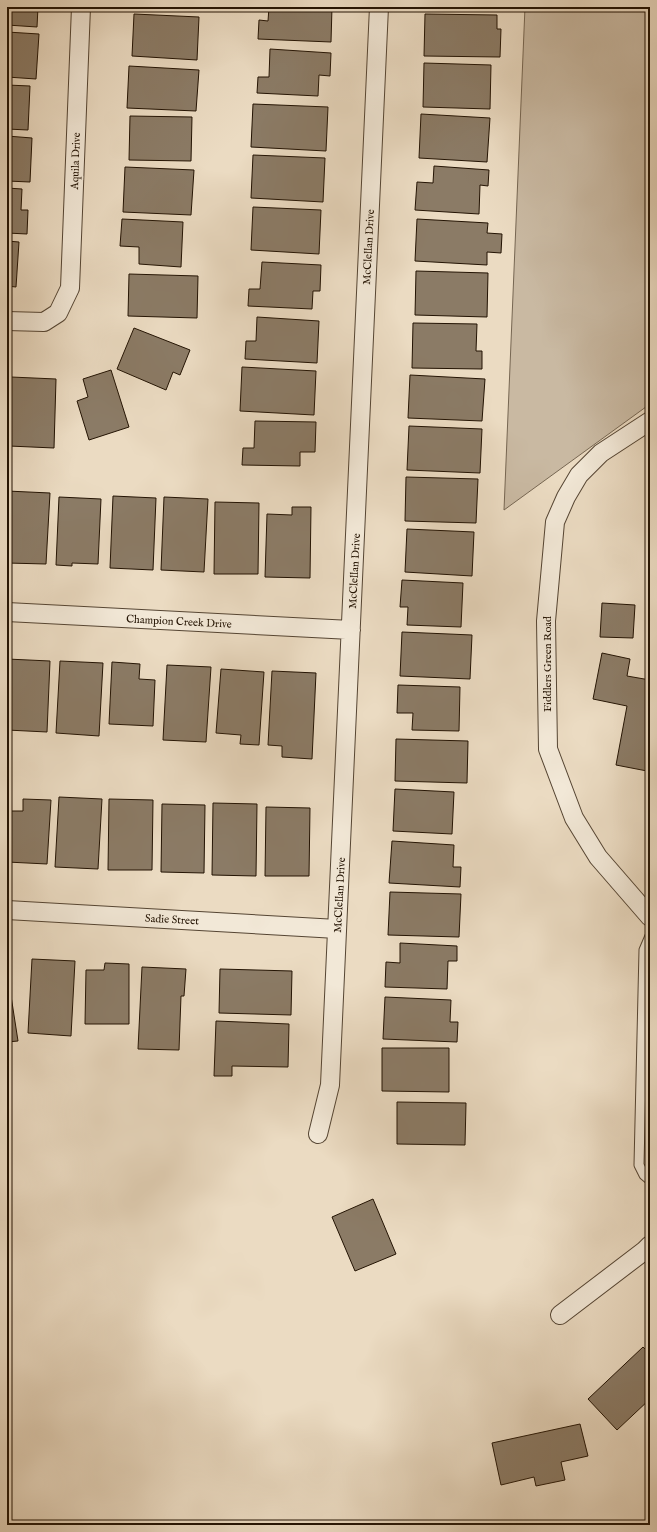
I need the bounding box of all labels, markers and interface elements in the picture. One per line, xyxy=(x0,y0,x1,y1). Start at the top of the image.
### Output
street label: Aquila Drive xyxy=(68,132,84,191)
street label: McClellan Drive xyxy=(360,209,378,285)
street label: McClellan Drive xyxy=(346,533,364,609)
street label: Champion Creek Drive xyxy=(126,612,232,632)
street label: Fiddlers Green Road xyxy=(541,616,555,712)
street label: McClellan Drive xyxy=(331,857,349,933)
street label: Sadie Street xyxy=(145,912,199,928)

